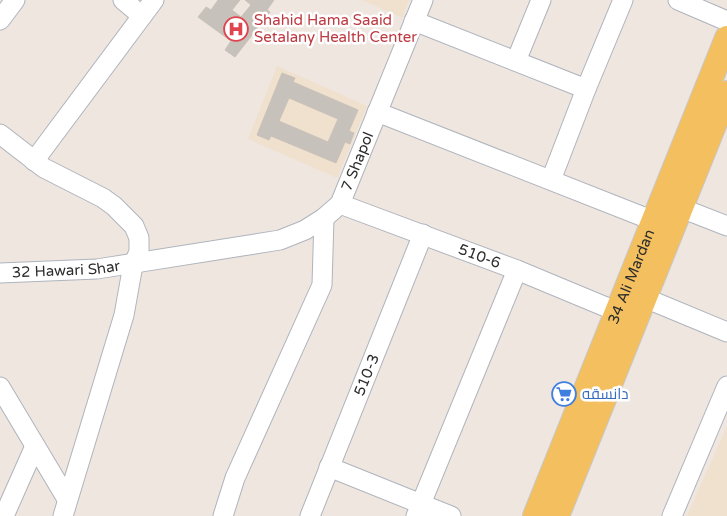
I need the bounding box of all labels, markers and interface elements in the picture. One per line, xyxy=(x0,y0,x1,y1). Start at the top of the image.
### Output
place label: Shahid Hama Saaid Setalany Health Center xyxy=(254,11,417,46)
hospital icon: Shahid Hama Saaid Setalany Health Center xyxy=(223,16,249,42)
street label: 7 Shapol xyxy=(337,129,377,194)
street label: 34 Ali Mardan xyxy=(604,226,658,327)
street label: 510-6 xyxy=(456,240,503,272)
street label: 32 Hawari Shar xyxy=(11,256,122,282)
street label: 510-3 xyxy=(350,351,383,399)
supermarket icon: دانسقه xyxy=(551,381,577,407)
place label: دانسقه xyxy=(582,385,628,403)

